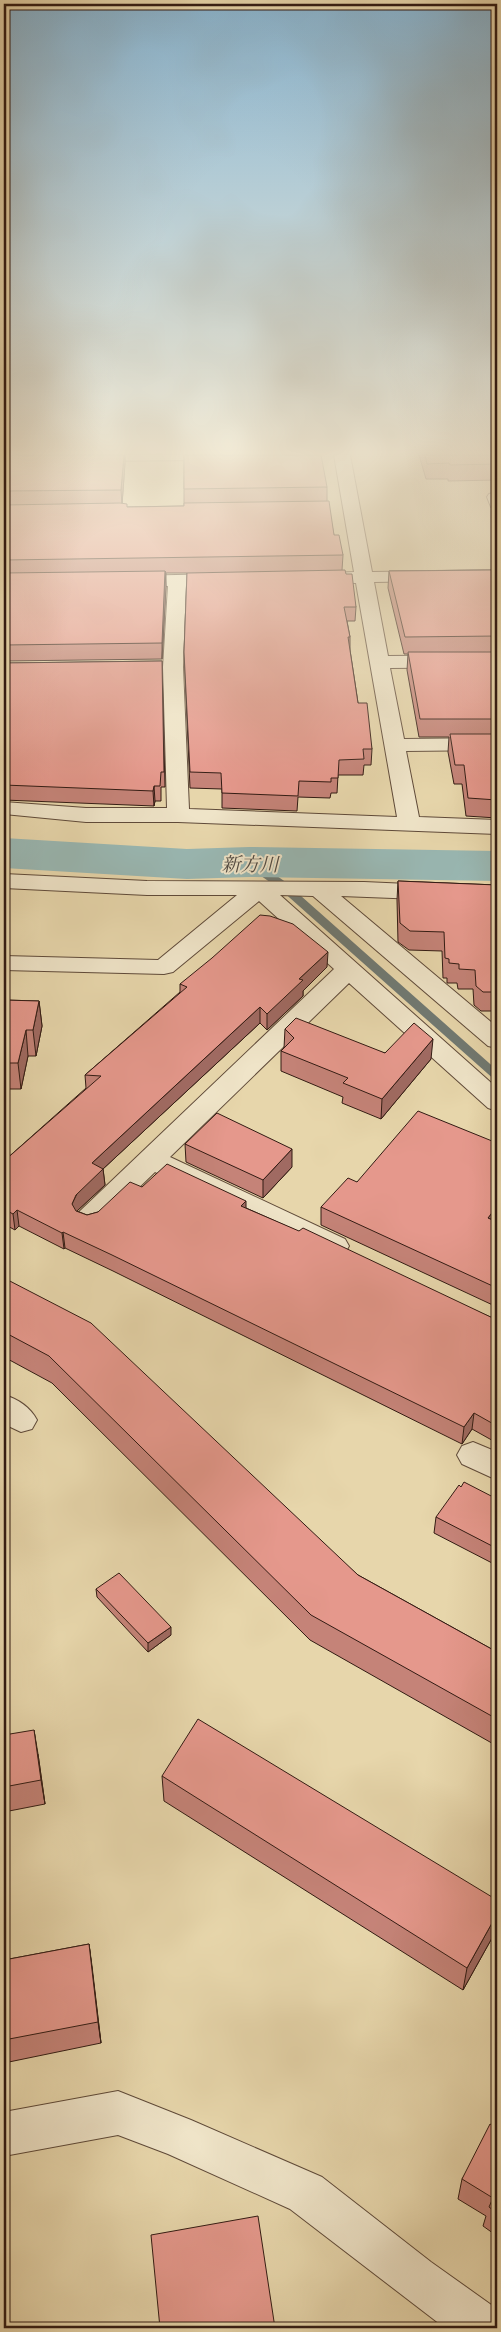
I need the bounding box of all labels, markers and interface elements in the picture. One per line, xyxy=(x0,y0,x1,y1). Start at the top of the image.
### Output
water label: 新方川 xyxy=(221,852,280,877)

